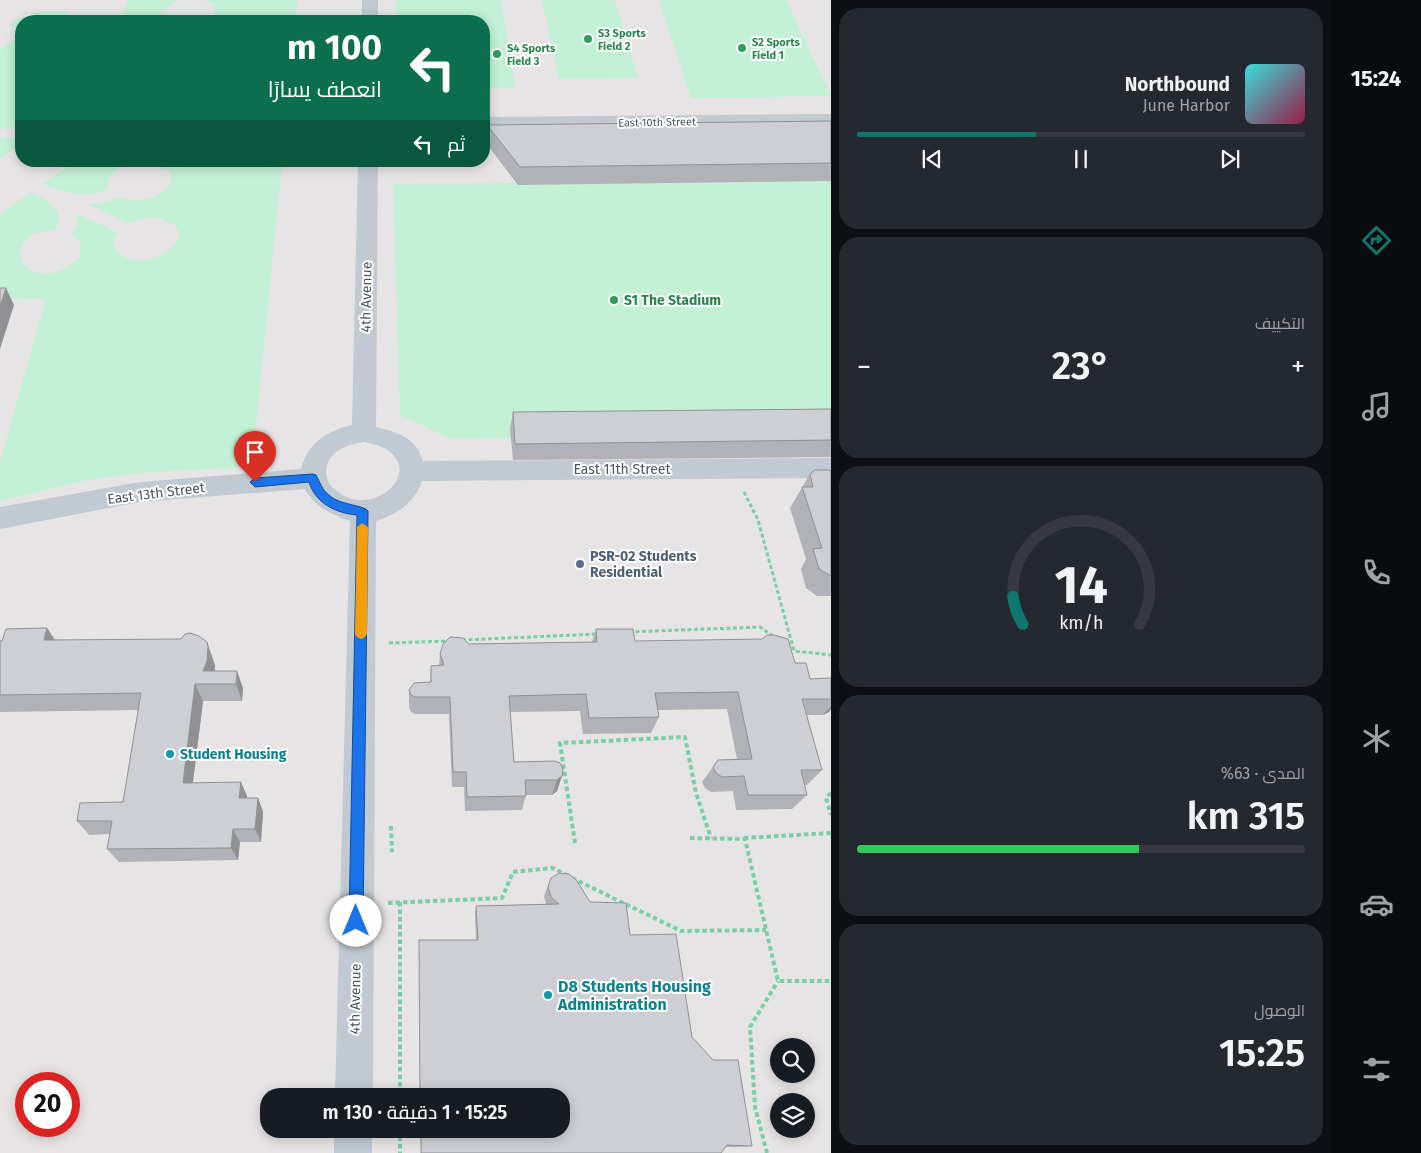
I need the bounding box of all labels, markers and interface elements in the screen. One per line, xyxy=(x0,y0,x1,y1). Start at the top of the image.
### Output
text: 100 m xyxy=(287,26,382,68)
place label: S3 Sports Field 2 xyxy=(598,27,647,53)
marker: S3 Sports Field 2 xyxy=(582,33,594,45)
icon: left xyxy=(400,35,465,100)
place label: S2 Sports Field 1 xyxy=(752,36,800,62)
place label: S4 Sports Field 3 xyxy=(507,42,556,68)
marker: S2 Sports Field 1 xyxy=(736,42,748,54)
marker: S4 Sports Field 3 xyxy=(491,48,503,60)
text: 15:24 xyxy=(1351,65,1401,92)
text: Northbound xyxy=(1125,73,1230,96)
text: انعطف يسارًا xyxy=(268,76,382,103)
text: June Harbor xyxy=(1143,96,1230,115)
street label: East 10th Street xyxy=(618,115,696,130)
icon: left xyxy=(409,130,437,158)
text: ثم xyxy=(447,133,465,156)
icon: previous xyxy=(918,145,946,173)
icon: pause xyxy=(1067,145,1095,173)
icon: next xyxy=(1216,145,1244,173)
icon: directions xyxy=(1359,223,1394,258)
street label: 4th Avenue xyxy=(357,261,376,333)
place label: S1 The Stadium xyxy=(624,292,721,309)
marker: S1 The Stadium xyxy=(608,294,620,306)
text: التكييف xyxy=(1255,314,1305,333)
text: 23° xyxy=(1052,343,1110,389)
text: − xyxy=(857,350,871,383)
text: + xyxy=(1291,350,1305,383)
icon: music xyxy=(1359,389,1394,424)
pin xyxy=(234,431,276,482)
icon: arrive xyxy=(241,438,269,466)
street label: East 11th Street xyxy=(574,461,671,478)
street label: East 13th Street xyxy=(106,479,207,508)
place label: PSR-02 Students Residential xyxy=(590,548,697,581)
text: 14 xyxy=(1054,554,1108,617)
icon: phone xyxy=(1359,555,1394,590)
marker: PSR-02 Students Residential xyxy=(574,558,586,570)
text: km/h xyxy=(1059,612,1103,634)
icon: climate xyxy=(1359,721,1394,756)
place label: Student Housing xyxy=(180,746,287,763)
marker: Student Housing xyxy=(164,748,176,760)
text: المدى · 63% xyxy=(1221,764,1305,783)
text: 315 km xyxy=(1187,793,1305,839)
icon: car xyxy=(1359,887,1394,922)
position arrow xyxy=(329,894,381,946)
street label: 4th Avenue xyxy=(346,963,365,1035)
place label: D8 Students Housing Administration xyxy=(557,977,711,1014)
marker: D8 Students Housing Administration xyxy=(542,989,554,1001)
text: الوصول xyxy=(1254,1001,1305,1020)
text: 15:25 xyxy=(1219,1030,1305,1076)
map controls xyxy=(770,1038,815,1138)
button: search xyxy=(770,1038,815,1083)
icon: filters xyxy=(1359,1052,1394,1087)
speed limit sign: 20 xyxy=(15,1072,80,1137)
button: layers xyxy=(770,1093,815,1138)
text: 15:25 · 1 دقيقة · 130 m xyxy=(323,1101,507,1124)

